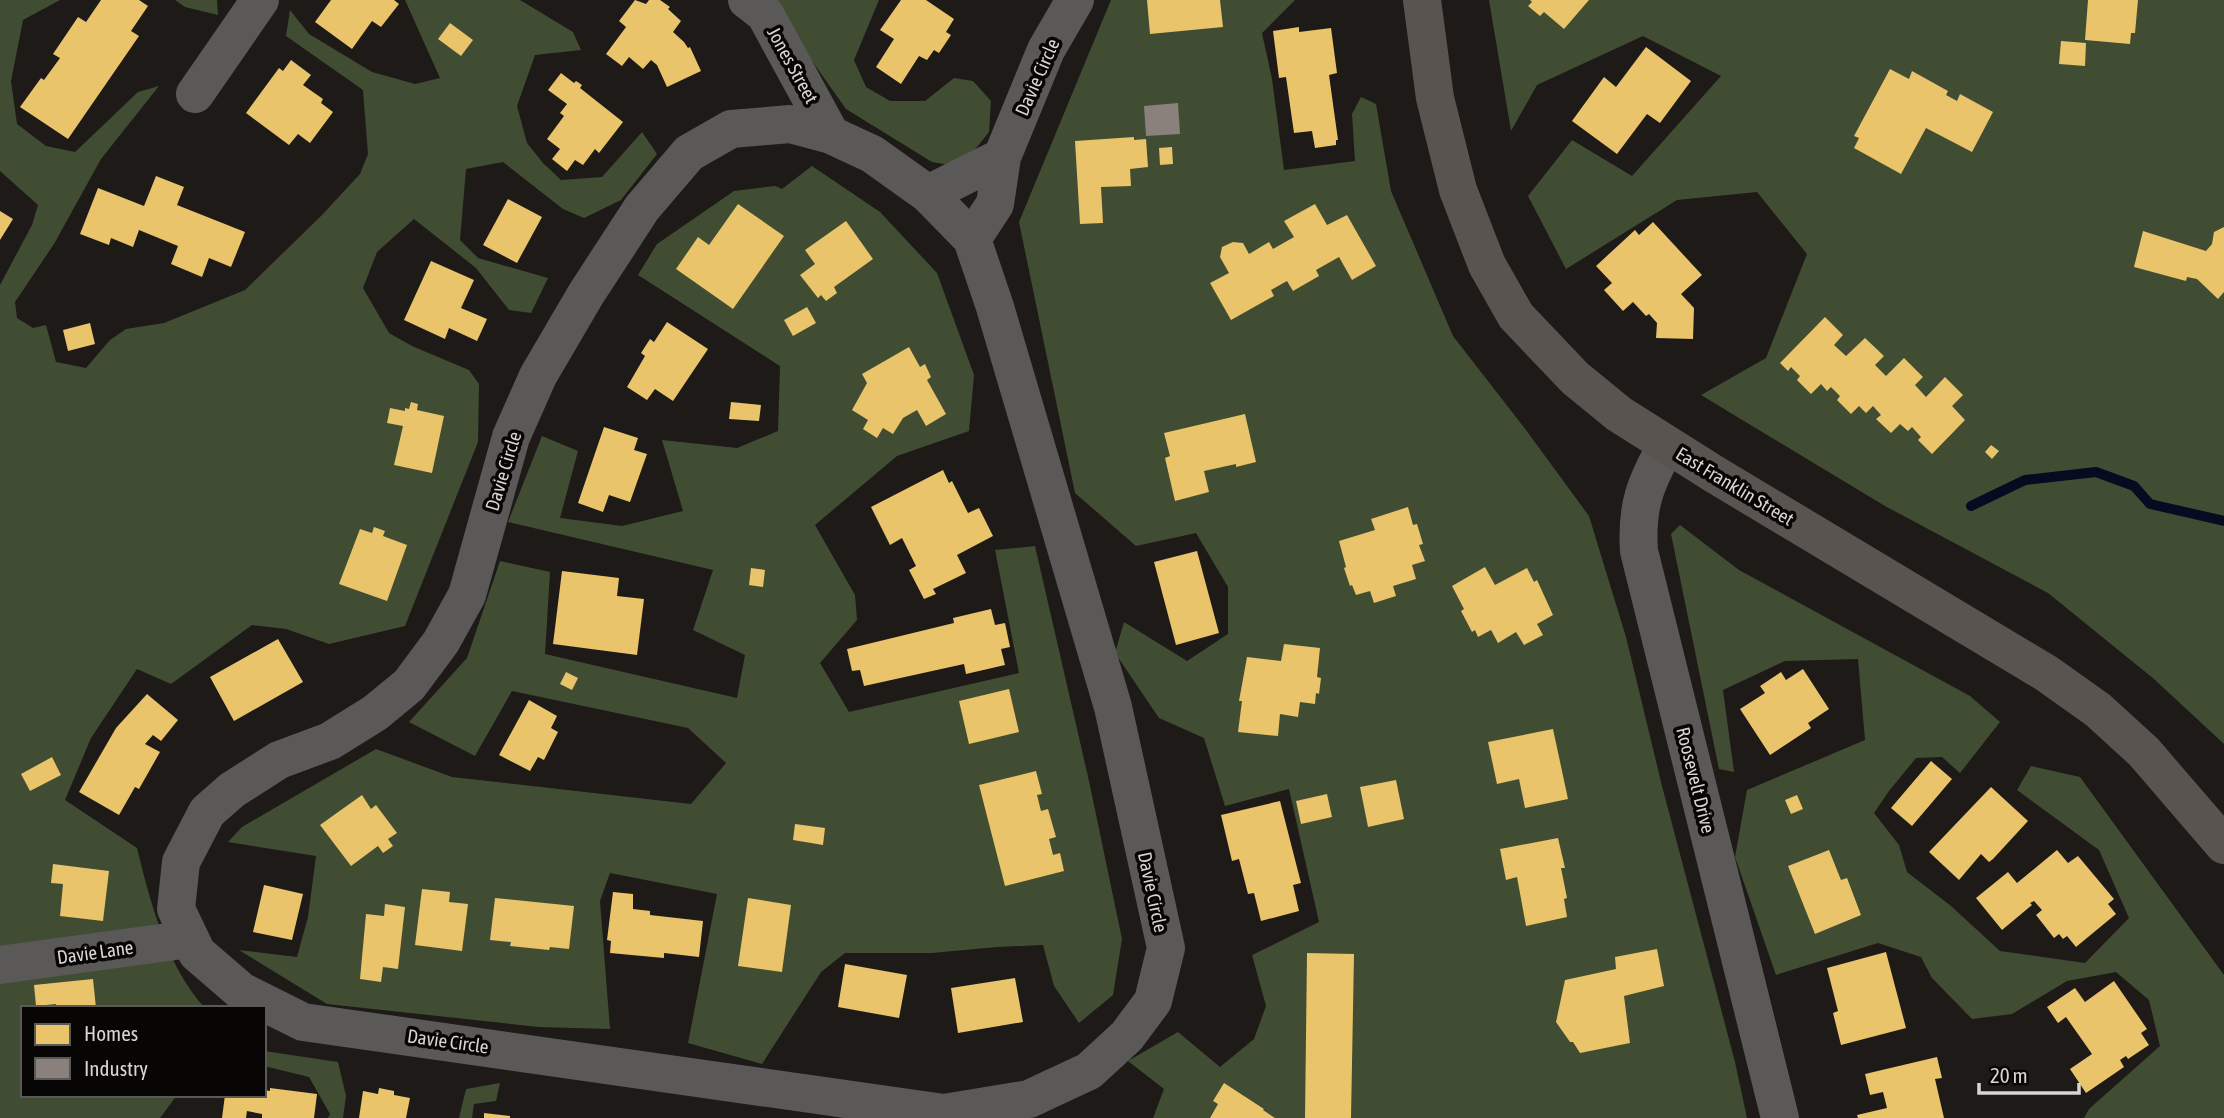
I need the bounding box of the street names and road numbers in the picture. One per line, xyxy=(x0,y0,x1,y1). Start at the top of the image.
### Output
street label: Jones Street xyxy=(763,23,823,107)
street label: Davie Circle xyxy=(1010,35,1064,119)
street label: Davie Circle xyxy=(481,429,525,513)
street label: East Franklin Street xyxy=(1672,442,1798,530)
street label: Roosevelt Drive xyxy=(1672,725,1720,835)
street label: Davie Circle xyxy=(1134,850,1172,934)
street label: Davie Lane xyxy=(55,936,135,968)
street label: Davie Circle xyxy=(406,1024,490,1058)

